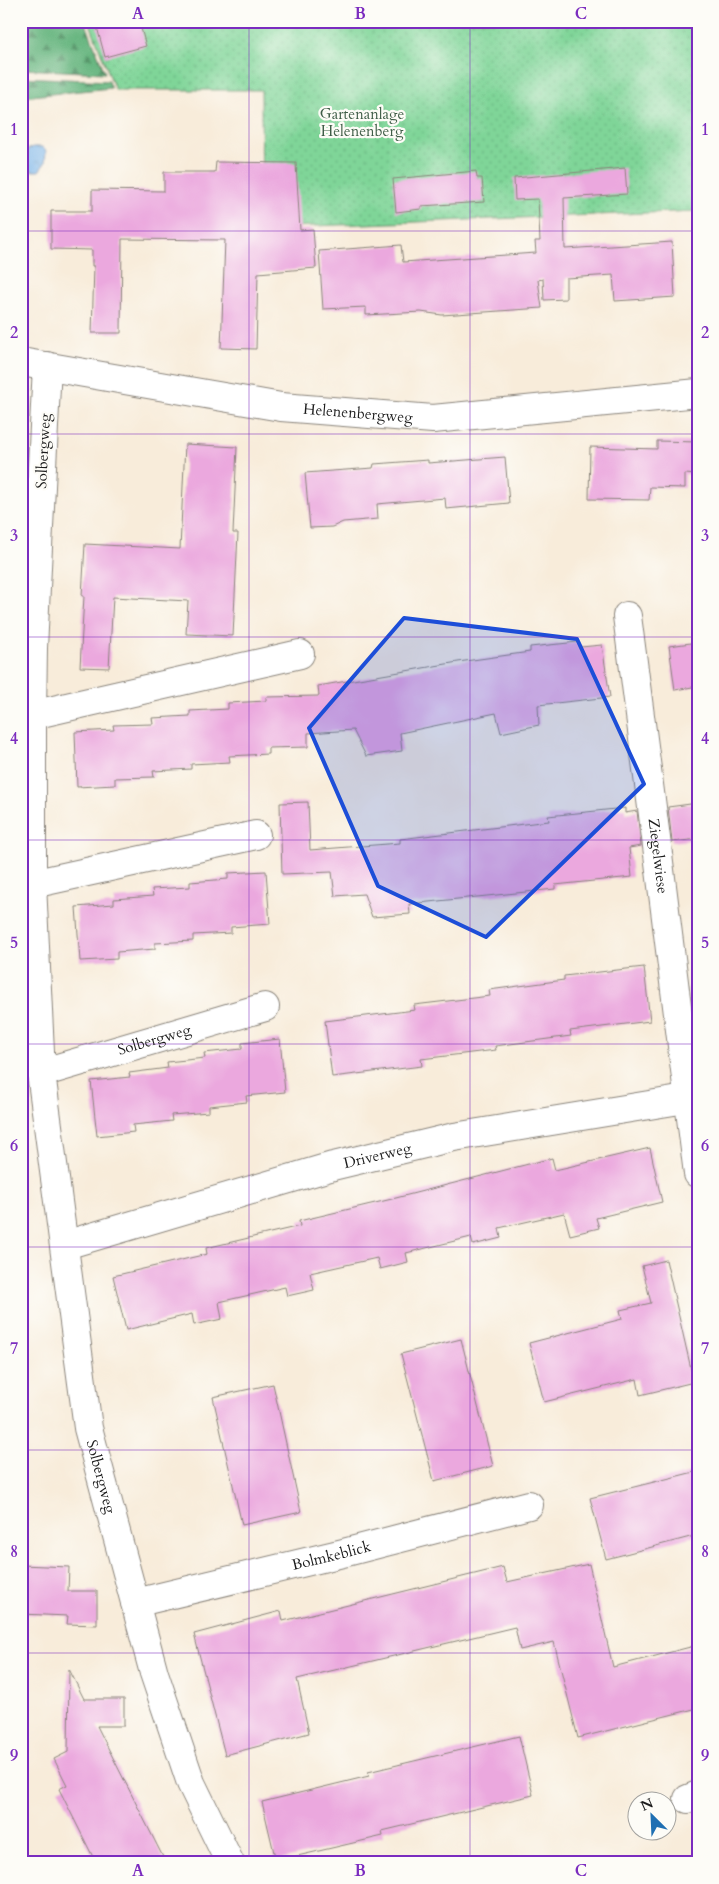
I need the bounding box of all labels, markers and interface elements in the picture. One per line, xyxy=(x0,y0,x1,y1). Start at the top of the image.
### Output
text: A xyxy=(132,3,144,25)
text: B xyxy=(354,3,366,25)
text: C xyxy=(575,3,587,25)
park label: Gartenanlage Helenenberg xyxy=(320,104,404,141)
text: 1 xyxy=(10,119,18,141)
text: 1 xyxy=(701,119,709,141)
text: 2 xyxy=(10,322,18,344)
text: 2 xyxy=(701,322,709,344)
street label: Helenenbergweg xyxy=(302,399,414,427)
street label: Solbergweg xyxy=(31,412,55,489)
text: 3 xyxy=(10,525,18,547)
text: 3 xyxy=(701,525,709,547)
text: 4 xyxy=(10,728,18,750)
text: 4 xyxy=(701,728,709,750)
street label: Ziegelwiese xyxy=(644,817,673,895)
text: 5 xyxy=(10,932,18,954)
text: 5 xyxy=(701,932,709,954)
street label: Solbergweg xyxy=(115,1019,194,1060)
text: 6 xyxy=(10,1135,18,1157)
text: 6 xyxy=(701,1135,709,1157)
street label: Driverweg xyxy=(341,1137,414,1173)
text: 7 xyxy=(10,1338,18,1360)
text: 7 xyxy=(701,1338,709,1360)
street label: Solbergweg xyxy=(82,1438,121,1516)
street label: Bolmkeblick xyxy=(290,1536,373,1575)
text: 8 xyxy=(10,1541,18,1563)
text: 8 xyxy=(701,1541,709,1563)
text: 9 xyxy=(10,1745,18,1767)
text: 9 xyxy=(701,1745,709,1767)
north arrow xyxy=(626,1792,676,1842)
text: N xyxy=(637,1793,656,1816)
text: A xyxy=(132,1860,144,1882)
text: B xyxy=(354,1860,366,1882)
text: C xyxy=(575,1860,587,1882)

